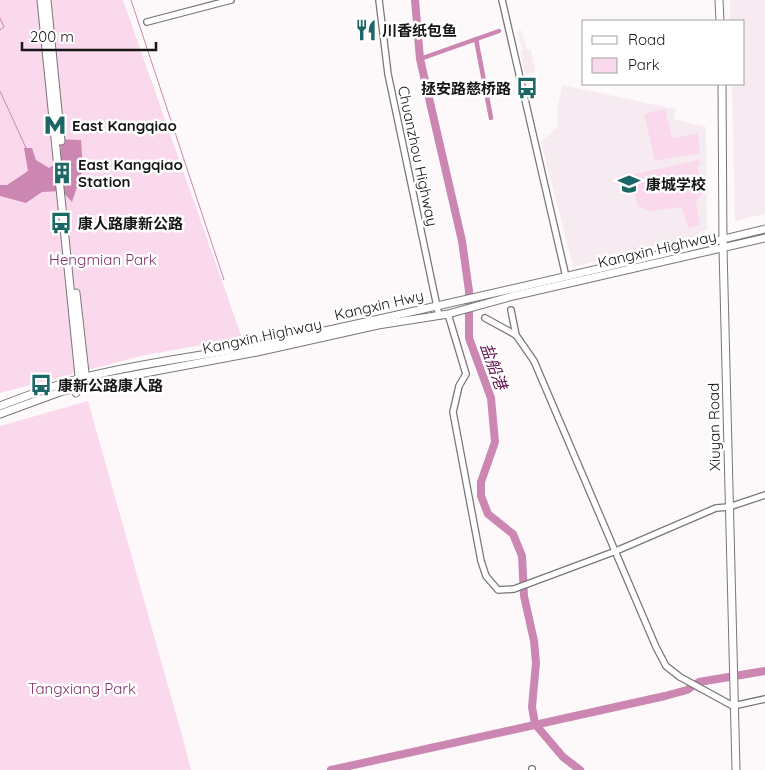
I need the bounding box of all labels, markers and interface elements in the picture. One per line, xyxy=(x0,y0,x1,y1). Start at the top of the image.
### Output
restaurant icon: 川香纸包鱼 xyxy=(353,17,379,43)
scale bar xyxy=(22,20,156,52)
legend xyxy=(582,20,745,85)
place label: 川香纸包鱼 xyxy=(382,21,457,40)
text: 200 m xyxy=(30,27,74,46)
text: Road xyxy=(628,30,665,49)
text: Park xyxy=(628,55,660,74)
bus stop icon: 拯安路慈桥路 xyxy=(514,75,540,101)
place label: 拯安路慈桥路 xyxy=(421,79,511,98)
street label: Chuanzhou Highway xyxy=(394,84,442,228)
metro station icon: East Kangqiao xyxy=(42,112,68,138)
place label: East Kangqiao xyxy=(72,116,177,135)
place label: East Kangqiao Station xyxy=(78,155,183,191)
building icon: East Kangqiao Station xyxy=(49,160,75,186)
school or university icon: 康城学校 xyxy=(616,171,642,197)
place label: 康城学校 xyxy=(646,175,706,194)
bus stop icon: 康人路康新公路 xyxy=(48,210,74,236)
place label: 康人路康新公路 xyxy=(78,214,183,233)
street label: Kangxin Highway xyxy=(596,226,718,272)
park label: Hengmian Park xyxy=(49,250,157,269)
street label: Kangxin Hwy xyxy=(332,285,426,325)
street label: Kangxin Highway xyxy=(201,314,323,358)
water label: 盐船港 xyxy=(476,340,512,394)
bus stop icon: 康新公路康人路 xyxy=(28,372,54,398)
place label: 康新公路康人路 xyxy=(58,376,163,395)
street label: Xiuyan Road xyxy=(704,383,724,471)
park label: Tangxiang Park xyxy=(28,679,136,698)

